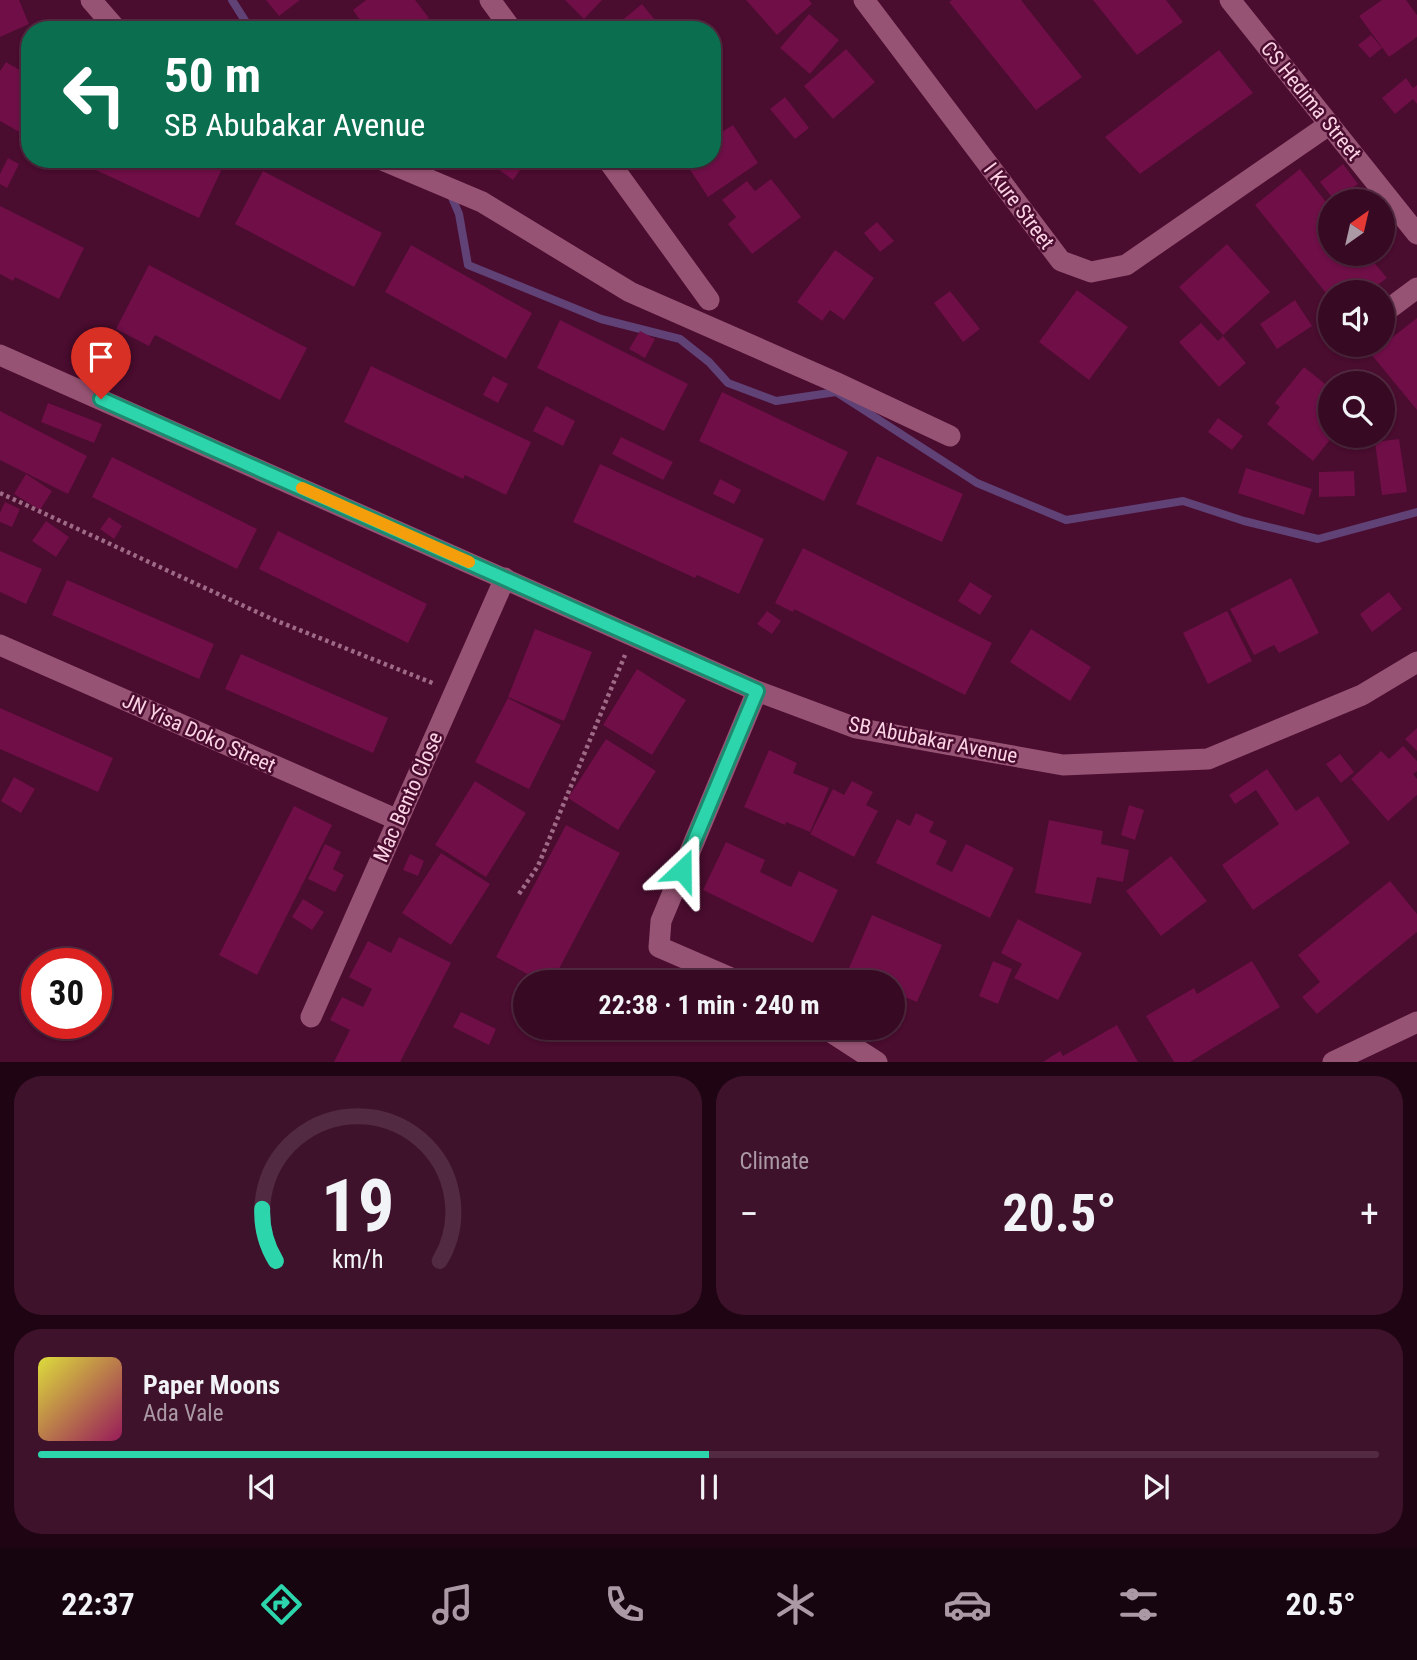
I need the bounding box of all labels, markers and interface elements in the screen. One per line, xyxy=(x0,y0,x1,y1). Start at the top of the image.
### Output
street label: CS Hedima Street xyxy=(1256,37,1366,165)
text: 50 m xyxy=(164,47,261,104)
icon: left xyxy=(49,49,140,140)
text: SB Abubakar Avenue xyxy=(164,106,425,144)
street label: I Kure Street xyxy=(979,158,1059,254)
north arrow xyxy=(1318,189,1395,266)
map controls xyxy=(1318,189,1395,448)
button: sound xyxy=(1318,280,1395,357)
pin xyxy=(71,327,131,399)
icon: arrive xyxy=(82,338,120,376)
button: search xyxy=(1318,371,1395,448)
street label: JN Yisa Doko Street xyxy=(119,689,279,777)
street label: SB Abubakar Avenue xyxy=(847,712,1020,768)
street label: Mac Bento Close xyxy=(369,728,447,866)
position arrow xyxy=(645,833,719,907)
speed limit sign: 30 xyxy=(21,948,112,1039)
text: 22:38 · 1 min · 240 m xyxy=(599,990,819,1020)
text: Climate xyxy=(740,1148,809,1175)
text: 19 xyxy=(321,1164,395,1250)
text: 20.5° xyxy=(1002,1183,1116,1244)
text: − xyxy=(740,1192,759,1236)
text: + xyxy=(1360,1192,1379,1236)
text: km/h xyxy=(332,1245,383,1274)
text: Paper Moons xyxy=(143,1370,280,1400)
text: Ada Vale xyxy=(143,1400,223,1427)
icon: previous xyxy=(243,1468,281,1506)
icon: pause xyxy=(690,1468,728,1506)
icon: next xyxy=(1137,1468,1175,1506)
icon: directions xyxy=(257,1580,306,1629)
icon: music xyxy=(428,1580,477,1629)
icon: phone xyxy=(600,1580,649,1629)
icon: climate xyxy=(771,1580,820,1629)
icon: car xyxy=(943,1580,992,1629)
icon: filters xyxy=(1114,1580,1163,1629)
text: 22:37 xyxy=(61,1585,135,1623)
text: 20.5° xyxy=(1285,1585,1356,1623)

